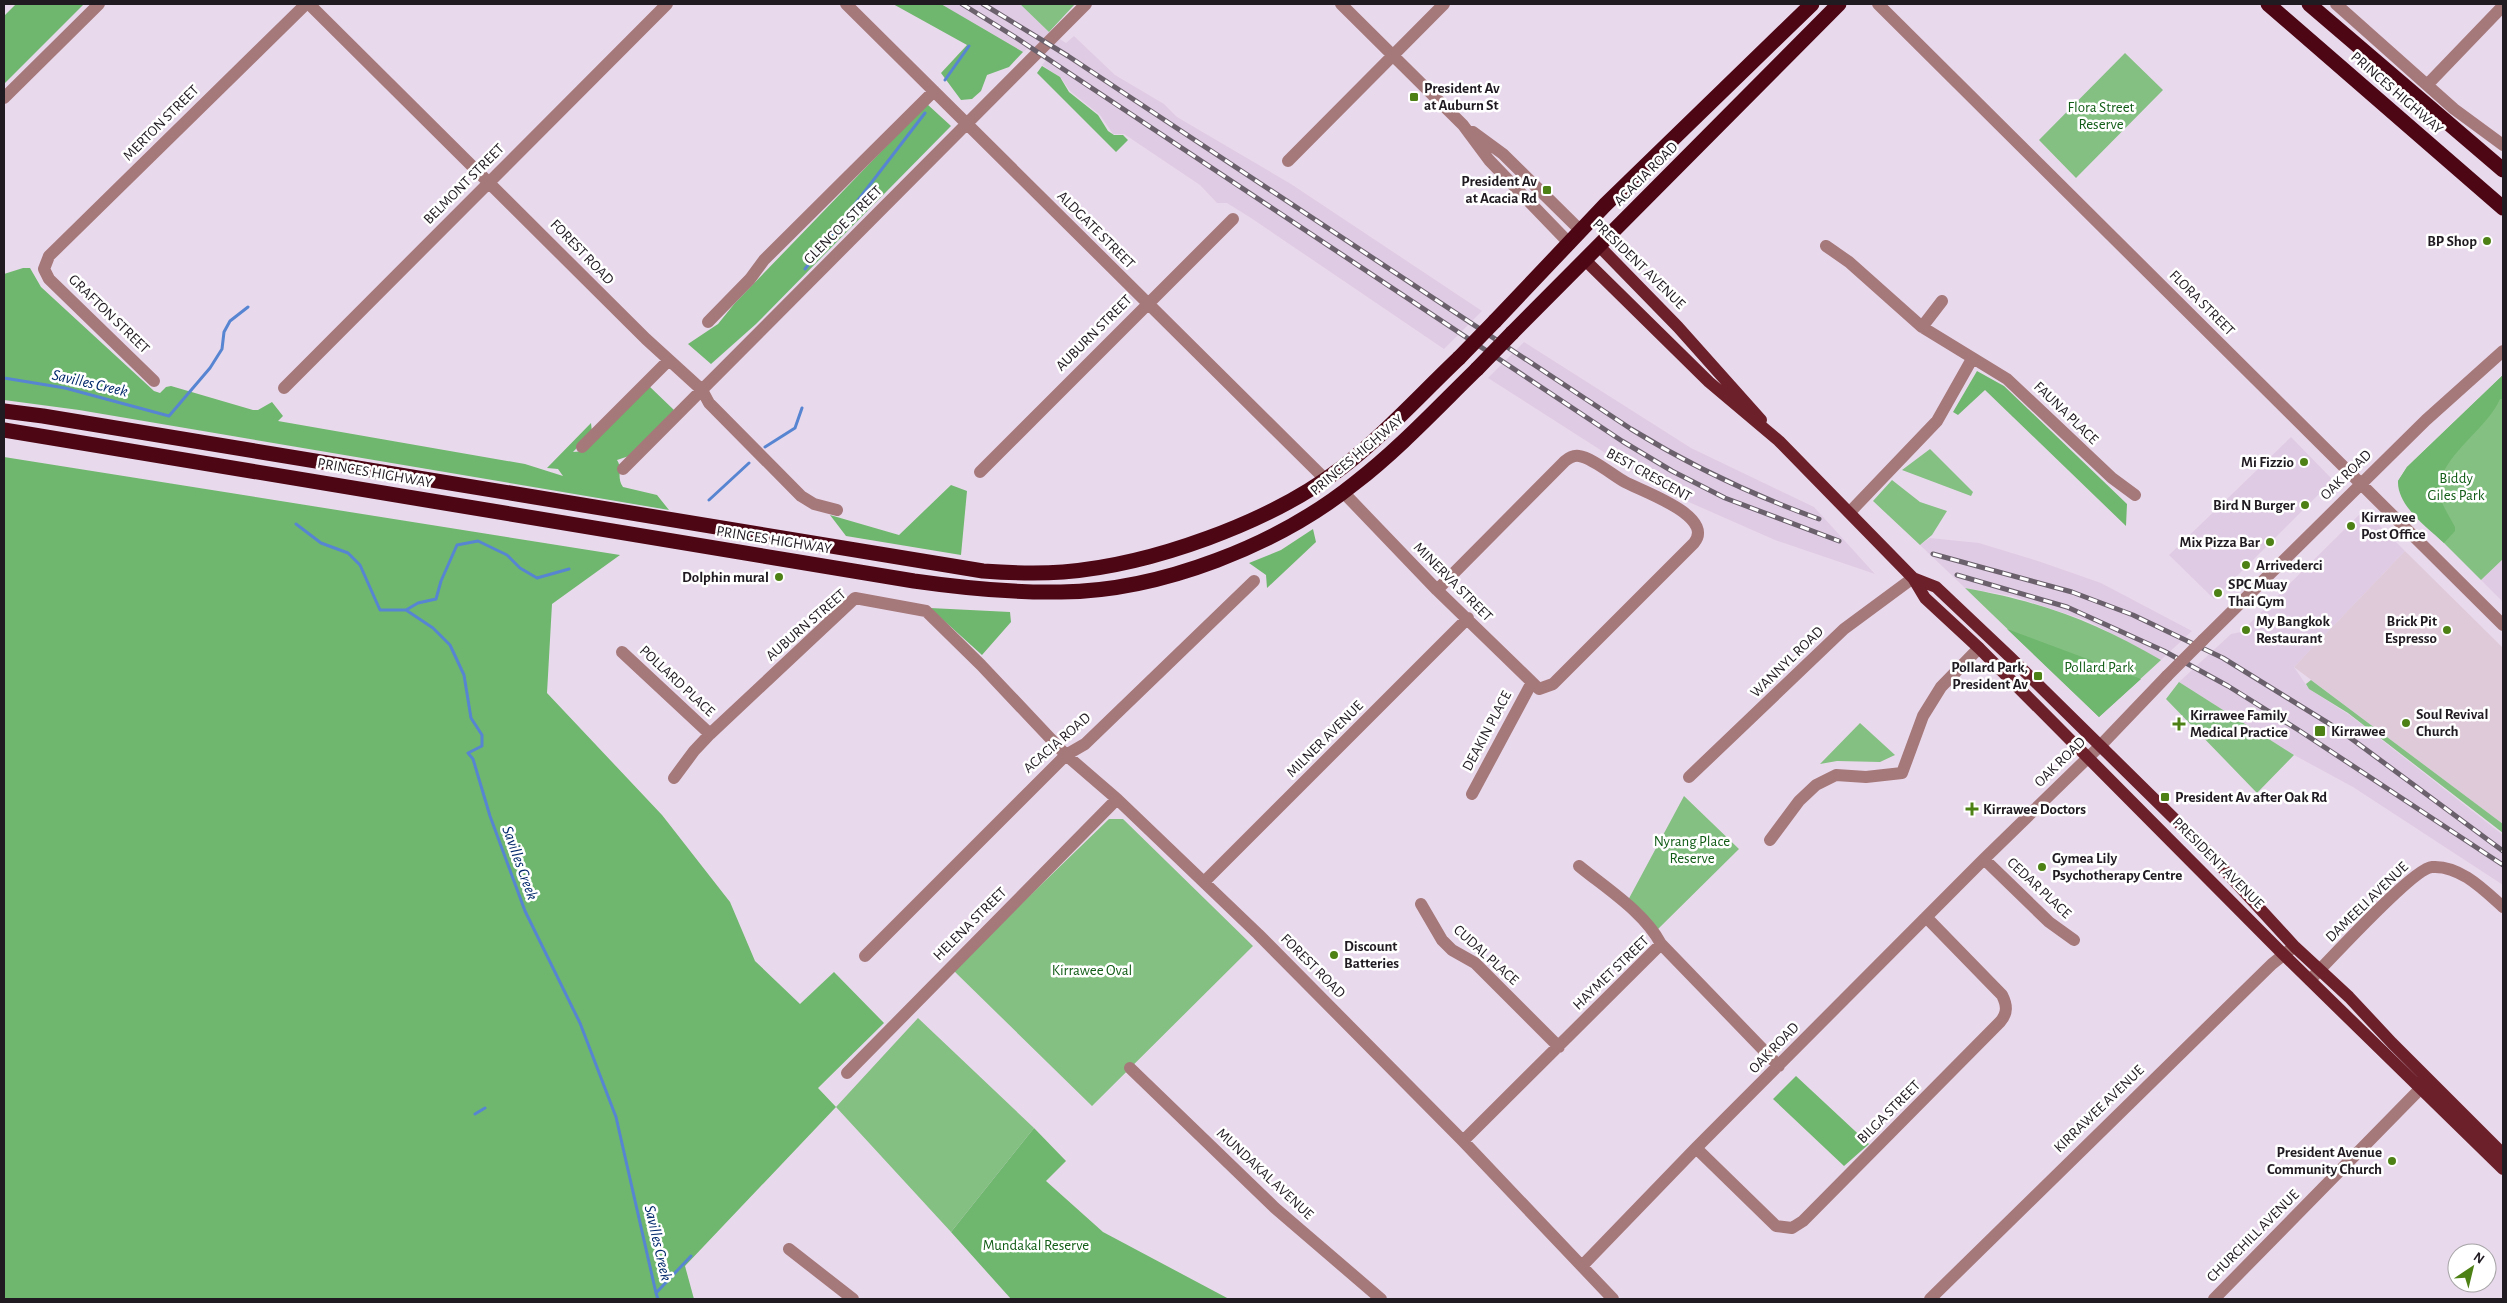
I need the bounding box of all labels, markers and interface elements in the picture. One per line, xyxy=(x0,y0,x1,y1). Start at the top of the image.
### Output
street label: PRINCES HIGHWAY xyxy=(2348,49,2446,137)
place label: President Av at Auburn St xyxy=(1424,81,1500,113)
street label: MERTON STREET xyxy=(120,82,202,164)
marker: President Av at Auburn St xyxy=(1408,91,1420,103)
park label: Flora Street Reserve xyxy=(2068,100,2135,132)
street label: ACACIA ROAD xyxy=(1611,139,1681,209)
street label: BELMONT STREET xyxy=(421,140,508,227)
place label: President Av at Acacia Rd xyxy=(1461,174,1537,206)
street label: GLENCOE STREET xyxy=(801,183,885,267)
marker: President Av at Acacia Rd xyxy=(1541,184,1553,196)
street label: ALDGATE STREET xyxy=(1054,188,1138,272)
street label: PRESIDENT AVENUE xyxy=(1590,216,1688,312)
street label: FOREST ROAD xyxy=(547,217,617,288)
place label: BP Shop xyxy=(2427,234,2477,249)
marker: BP Shop xyxy=(2481,235,2493,247)
street label: FLORA STREET xyxy=(2166,267,2238,339)
street label: GRAFTON STREET xyxy=(66,272,153,357)
street label: AUBURN STREET xyxy=(1053,292,1135,374)
water label: Savilles Creek xyxy=(51,367,129,399)
street label: FAUNA PLACE xyxy=(2031,379,2101,447)
street label: PRINCES HIGHWAY xyxy=(1307,412,1407,498)
street label: BEST CRESCENT xyxy=(1604,445,1695,505)
street label: OAK ROAD xyxy=(2318,447,2375,503)
street label: PRINCES HIGHWAY xyxy=(316,455,434,491)
place label: Mi Fizzio xyxy=(2241,455,2294,470)
marker: Mi Fizzio xyxy=(2298,456,2310,468)
park label: Biddy Giles Park xyxy=(2427,471,2485,503)
place label: Bird N Burger xyxy=(2213,498,2296,513)
marker: Bird N Burger xyxy=(2299,499,2311,511)
place label: Kirrawee Post Office xyxy=(2361,510,2426,542)
marker: Kirrawee Post Office xyxy=(2345,520,2357,532)
street label: PRINCES HIGHWAY xyxy=(715,523,833,557)
place label: Mix Pizza Bar xyxy=(2180,535,2261,550)
marker: Mix Pizza Bar xyxy=(2264,536,2276,548)
street label: MINERVA STREET xyxy=(1411,540,1496,625)
place label: Arrivederci xyxy=(2256,558,2323,573)
marker: Arrivederci xyxy=(2240,559,2252,571)
place label: Dolphin mural xyxy=(682,570,769,585)
marker: Dolphin mural xyxy=(773,571,785,583)
place label: SPC Muay Thai Gym xyxy=(2228,577,2287,609)
street label: AUBURN STREET xyxy=(763,586,849,664)
marker: SPC Muay Thai Gym xyxy=(2212,587,2224,599)
place label: My Bangkok Restaurant xyxy=(2256,614,2331,646)
place label: Brick Pit Espresso xyxy=(2385,614,2437,646)
street label: WANNYL ROAD xyxy=(1748,623,1826,700)
marker: My Bangkok Restaurant xyxy=(2240,624,2252,636)
marker: Brick Pit Espresso xyxy=(2441,624,2453,636)
street label: POLLARD PLACE xyxy=(637,643,717,719)
place label: Pollard Park, President Av xyxy=(1951,660,2028,692)
park label: Pollard Park xyxy=(2064,660,2134,675)
marker: Pollard Park, President Av xyxy=(2032,670,2044,682)
street label: DEAKIN PLACE xyxy=(1460,689,1514,773)
street label: MILNER AVENUE xyxy=(1284,698,1366,780)
place label: Soul Revival Church xyxy=(2416,707,2488,739)
place label: Kirrawee Family Medical Practice xyxy=(2190,708,2288,740)
street label: ACACIA ROAD xyxy=(1021,710,1094,776)
marker: Kirrawee Family Medical Practice xyxy=(2172,717,2186,731)
marker: Soul Revival Church xyxy=(2400,717,2412,729)
marker: Kirrawee xyxy=(2313,724,2327,738)
place label: Kirrawee xyxy=(2331,724,2386,739)
street label: OAK ROAD xyxy=(2032,734,2089,790)
place label: President Av after Oak Rd xyxy=(2175,790,2327,805)
marker: President Av after Oak Rd xyxy=(2159,791,2171,803)
marker: Kirrawee Doctors xyxy=(1965,802,1979,816)
place label: Kirrawee Doctors xyxy=(1983,802,2086,817)
street label: PRESIDENT AVENUE xyxy=(2170,815,2266,911)
water label: Savilles Creek xyxy=(499,824,541,902)
park label: Nyrang Place Reserve xyxy=(1654,834,1730,866)
place label: Gymea Lily Psychotherapy Centre xyxy=(2052,851,2182,883)
street label: CEDAR PLACE xyxy=(2004,855,2074,921)
street label: DAMEELI AVENUE xyxy=(2323,859,2411,945)
marker: Gymea Lily Psychotherapy Centre xyxy=(2036,861,2048,873)
street label: HELENA STREET xyxy=(931,884,1010,963)
street label: CUDAL PLACE xyxy=(1451,922,1521,988)
street label: FOREST ROAD xyxy=(1278,931,1348,1001)
street label: HAYMET STREET xyxy=(1570,933,1652,1013)
place label: Discount Batteries xyxy=(1344,939,1399,971)
marker: Discount Batteries xyxy=(1328,949,1340,961)
park label: Kirrawee Oval xyxy=(1052,963,1132,978)
street label: OAK ROAD xyxy=(1746,1019,1802,1076)
street label: KIRRAWEE AVENUE xyxy=(2051,1062,2147,1156)
street label: BILGA STREET xyxy=(1855,1077,1924,1146)
street label: MUNDAKAL AVENUE xyxy=(1214,1126,1316,1222)
place label: President Avenue Community Church xyxy=(2267,1145,2382,1177)
marker: President Avenue Community Church xyxy=(2386,1155,2398,1167)
street label: CHURCHILL AVENUE xyxy=(2204,1187,2302,1285)
water label: Savilles Creek xyxy=(642,1204,674,1282)
park label: Mundakal Reserve xyxy=(983,1238,1089,1253)
north arrow xyxy=(2447,1243,2497,1293)
text: N xyxy=(2471,1250,2487,1267)

